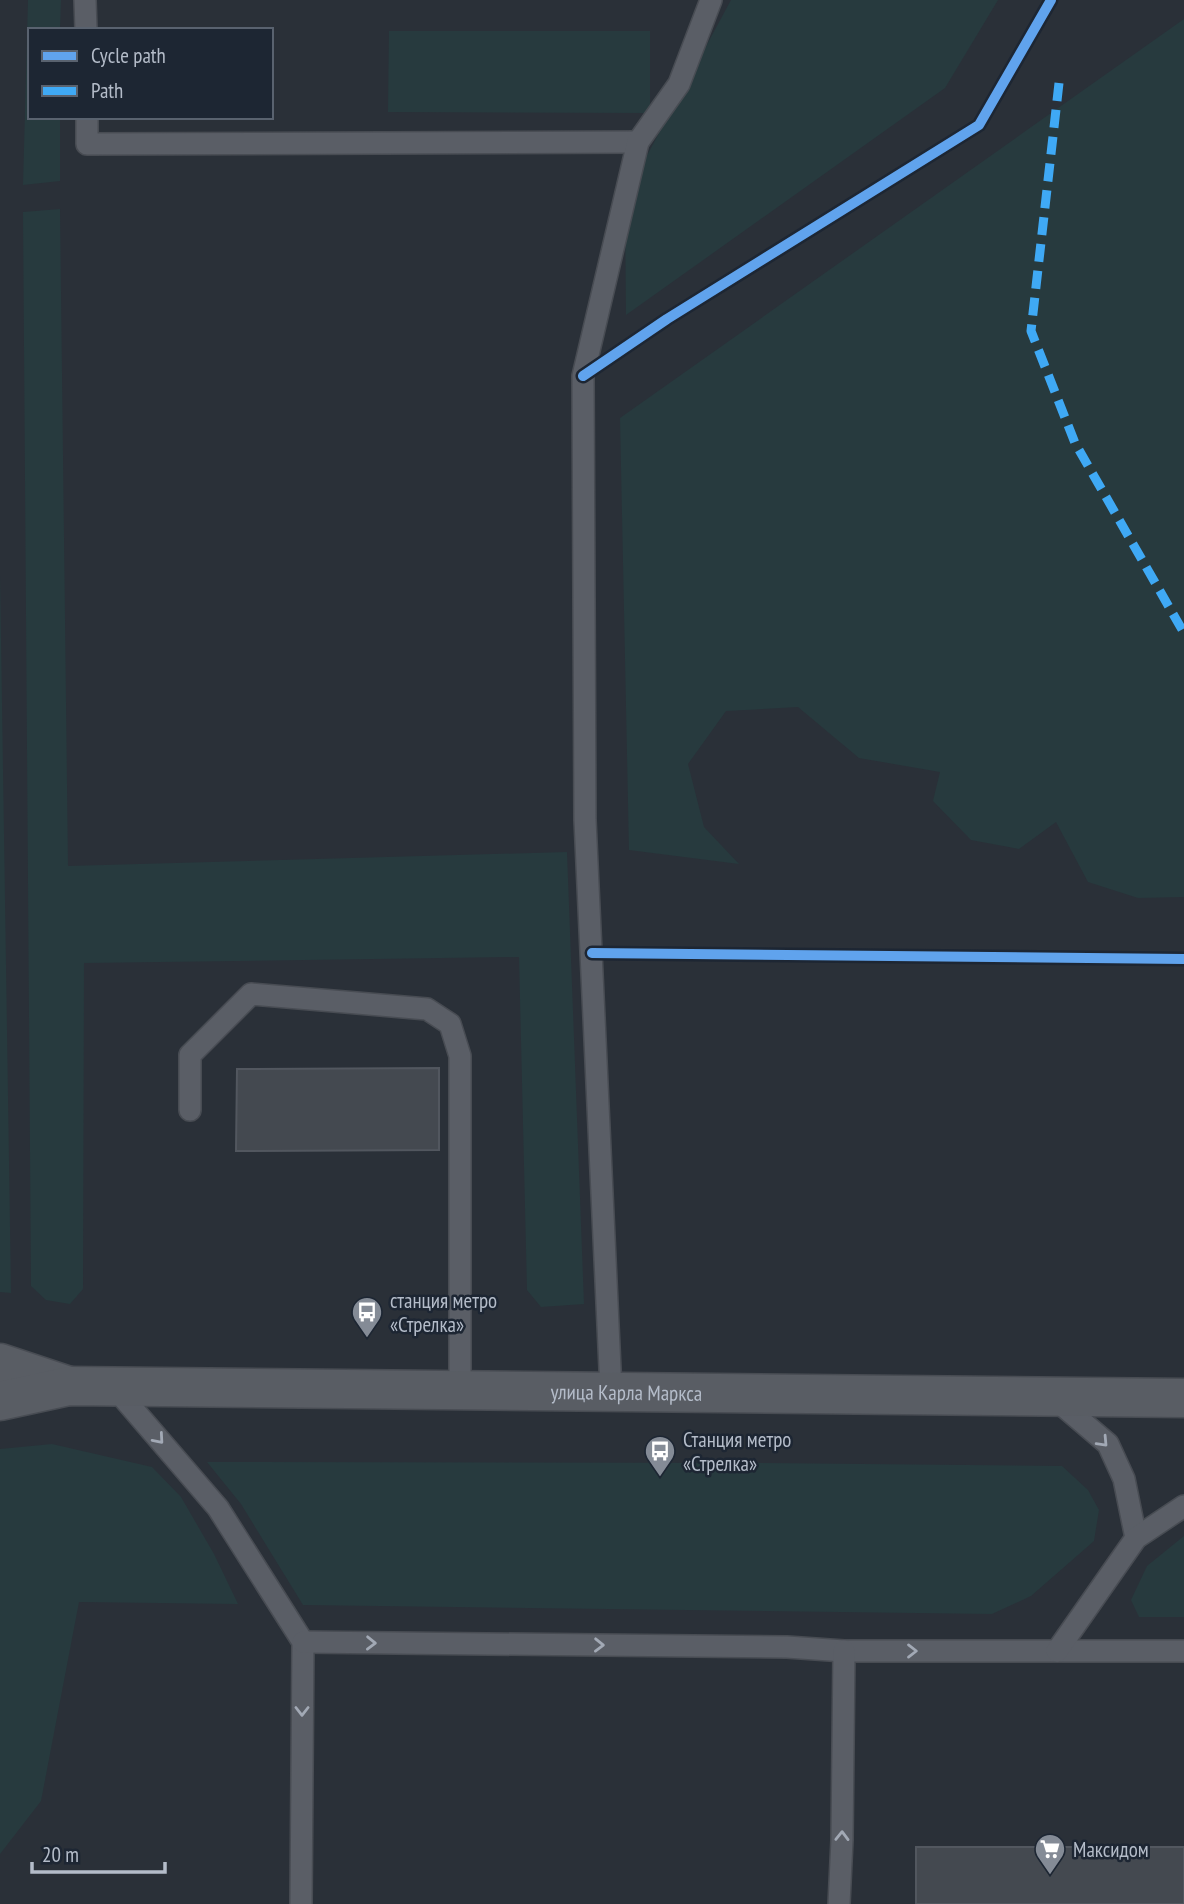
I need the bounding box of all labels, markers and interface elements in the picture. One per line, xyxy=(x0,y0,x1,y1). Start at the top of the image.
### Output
legend xyxy=(28,28,273,119)
text: Cycle path xyxy=(91,42,166,69)
text: Path xyxy=(91,77,123,104)
place label: станция метро «Стрелка» xyxy=(390,1287,497,1338)
bus stop icon: станция метро «Стрелка» xyxy=(350,1295,384,1339)
street label: улица Карла Маркса xyxy=(550,1378,702,1406)
place label: Станция метро «Стрелка» xyxy=(683,1426,791,1477)
one-way arrow xyxy=(151,1431,163,1444)
bus stop icon: Станция метро «Стрелка» xyxy=(643,1434,677,1478)
one-way arrow xyxy=(1095,1434,1107,1447)
one-way arrow xyxy=(366,1635,377,1651)
one-way arrow xyxy=(593,1638,604,1653)
one-way arrow xyxy=(908,1643,918,1659)
one-way arrow xyxy=(295,1705,310,1716)
scale bar xyxy=(32,1830,164,1874)
one-way arrow xyxy=(834,1830,849,1841)
supermarket icon: Максидом xyxy=(1033,1832,1067,1876)
place label: Максидом xyxy=(1073,1836,1149,1863)
text: 20 m xyxy=(42,1841,79,1868)

